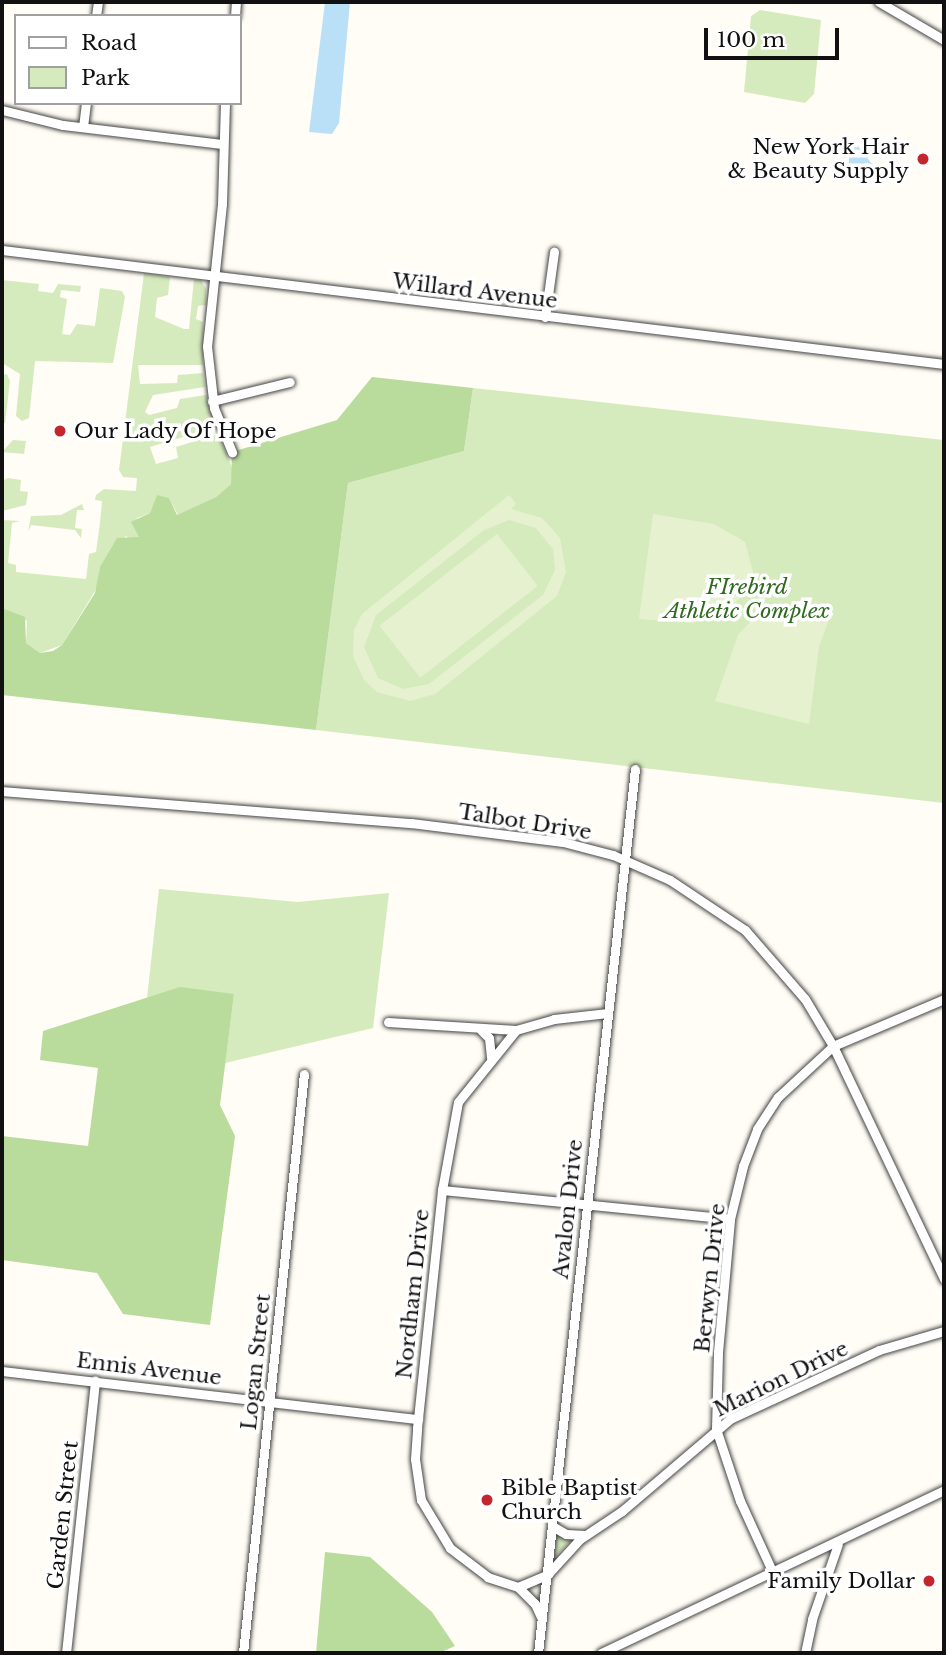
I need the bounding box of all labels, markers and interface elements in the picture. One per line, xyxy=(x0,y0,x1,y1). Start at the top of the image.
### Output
legend xyxy=(14,14,242,105)
scale bar xyxy=(708,14,843,58)
text: 100 m xyxy=(717,27,785,53)
text: Road xyxy=(81,30,137,56)
text: Park xyxy=(81,65,130,91)
place label: New York Hair & Beauty Supply xyxy=(727,134,909,184)
marker: New York Hair & Beauty Supply xyxy=(915,151,931,167)
street label: Willard Avenue xyxy=(391,268,559,314)
place label: Our Lady Of Hope xyxy=(74,418,278,444)
marker: Our Lady Of Hope xyxy=(52,423,68,439)
park label: FIrebird Athletic Complex xyxy=(664,574,830,624)
street label: Talbot Drive xyxy=(457,799,593,845)
street label: Avalon Drive xyxy=(548,1138,588,1280)
street label: Berwyn Drive xyxy=(690,1202,730,1354)
street label: Nordham Drive xyxy=(392,1208,434,1380)
street label: Logan Street xyxy=(236,1293,276,1431)
street label: Marion Drive xyxy=(710,1336,852,1422)
street label: Ennis Avenue xyxy=(75,1348,223,1390)
street label: Garden Street xyxy=(43,1439,83,1591)
place label: Bible Baptist Church xyxy=(501,1475,637,1525)
marker: Bible Baptist Church xyxy=(479,1492,495,1508)
place label: Family Dollar xyxy=(767,1568,915,1594)
marker: Family Dollar xyxy=(921,1573,937,1589)

